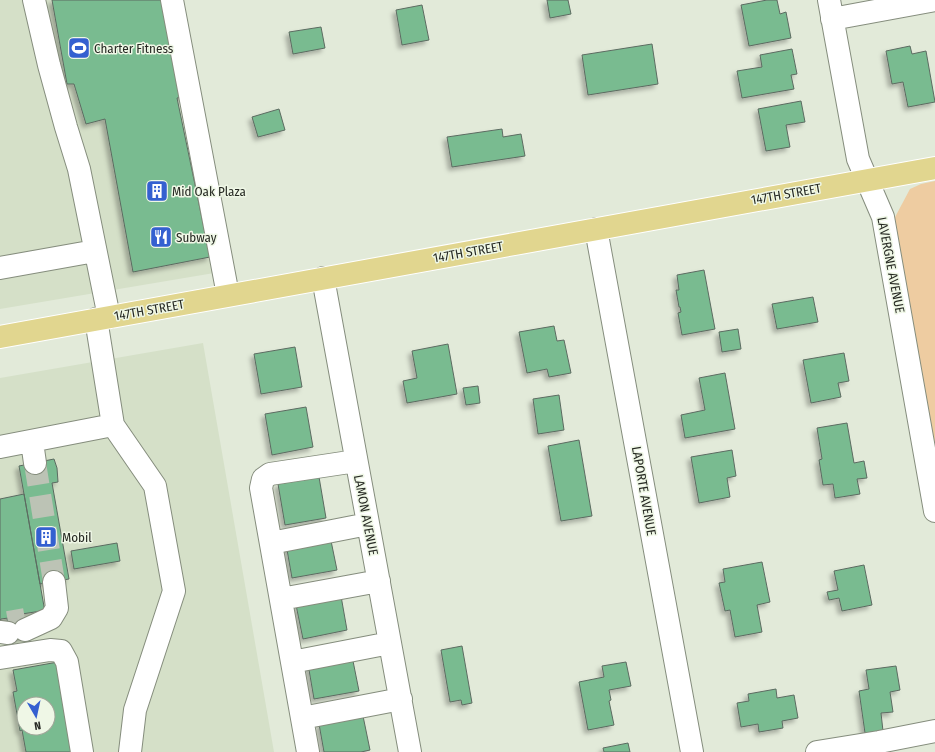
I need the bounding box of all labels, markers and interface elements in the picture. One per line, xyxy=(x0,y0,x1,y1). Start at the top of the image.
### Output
sports icon: Charter Fitness xyxy=(66,35,92,61)
place label: Charter Fitness xyxy=(94,41,174,56)
building icon: Mid Oak Plaza xyxy=(144,178,170,204)
street label: 147TH STREET xyxy=(750,180,822,208)
place label: Mid Oak Plaza xyxy=(172,184,246,199)
street label: LAVERGNE AVENUE xyxy=(874,216,908,314)
restaurant icon: Subway xyxy=(148,224,174,250)
place label: Subway xyxy=(176,230,217,245)
street label: 147TH STREET xyxy=(432,238,504,266)
street label: 147TH STREET xyxy=(113,296,185,324)
street label: LAPORTE AVENUE xyxy=(629,445,659,537)
street label: LAMON AVENUE xyxy=(351,473,381,557)
building icon: Mobil xyxy=(33,524,59,550)
place label: Mobil xyxy=(62,530,92,545)
north arrow xyxy=(16,696,56,736)
text: N xyxy=(33,718,42,732)

